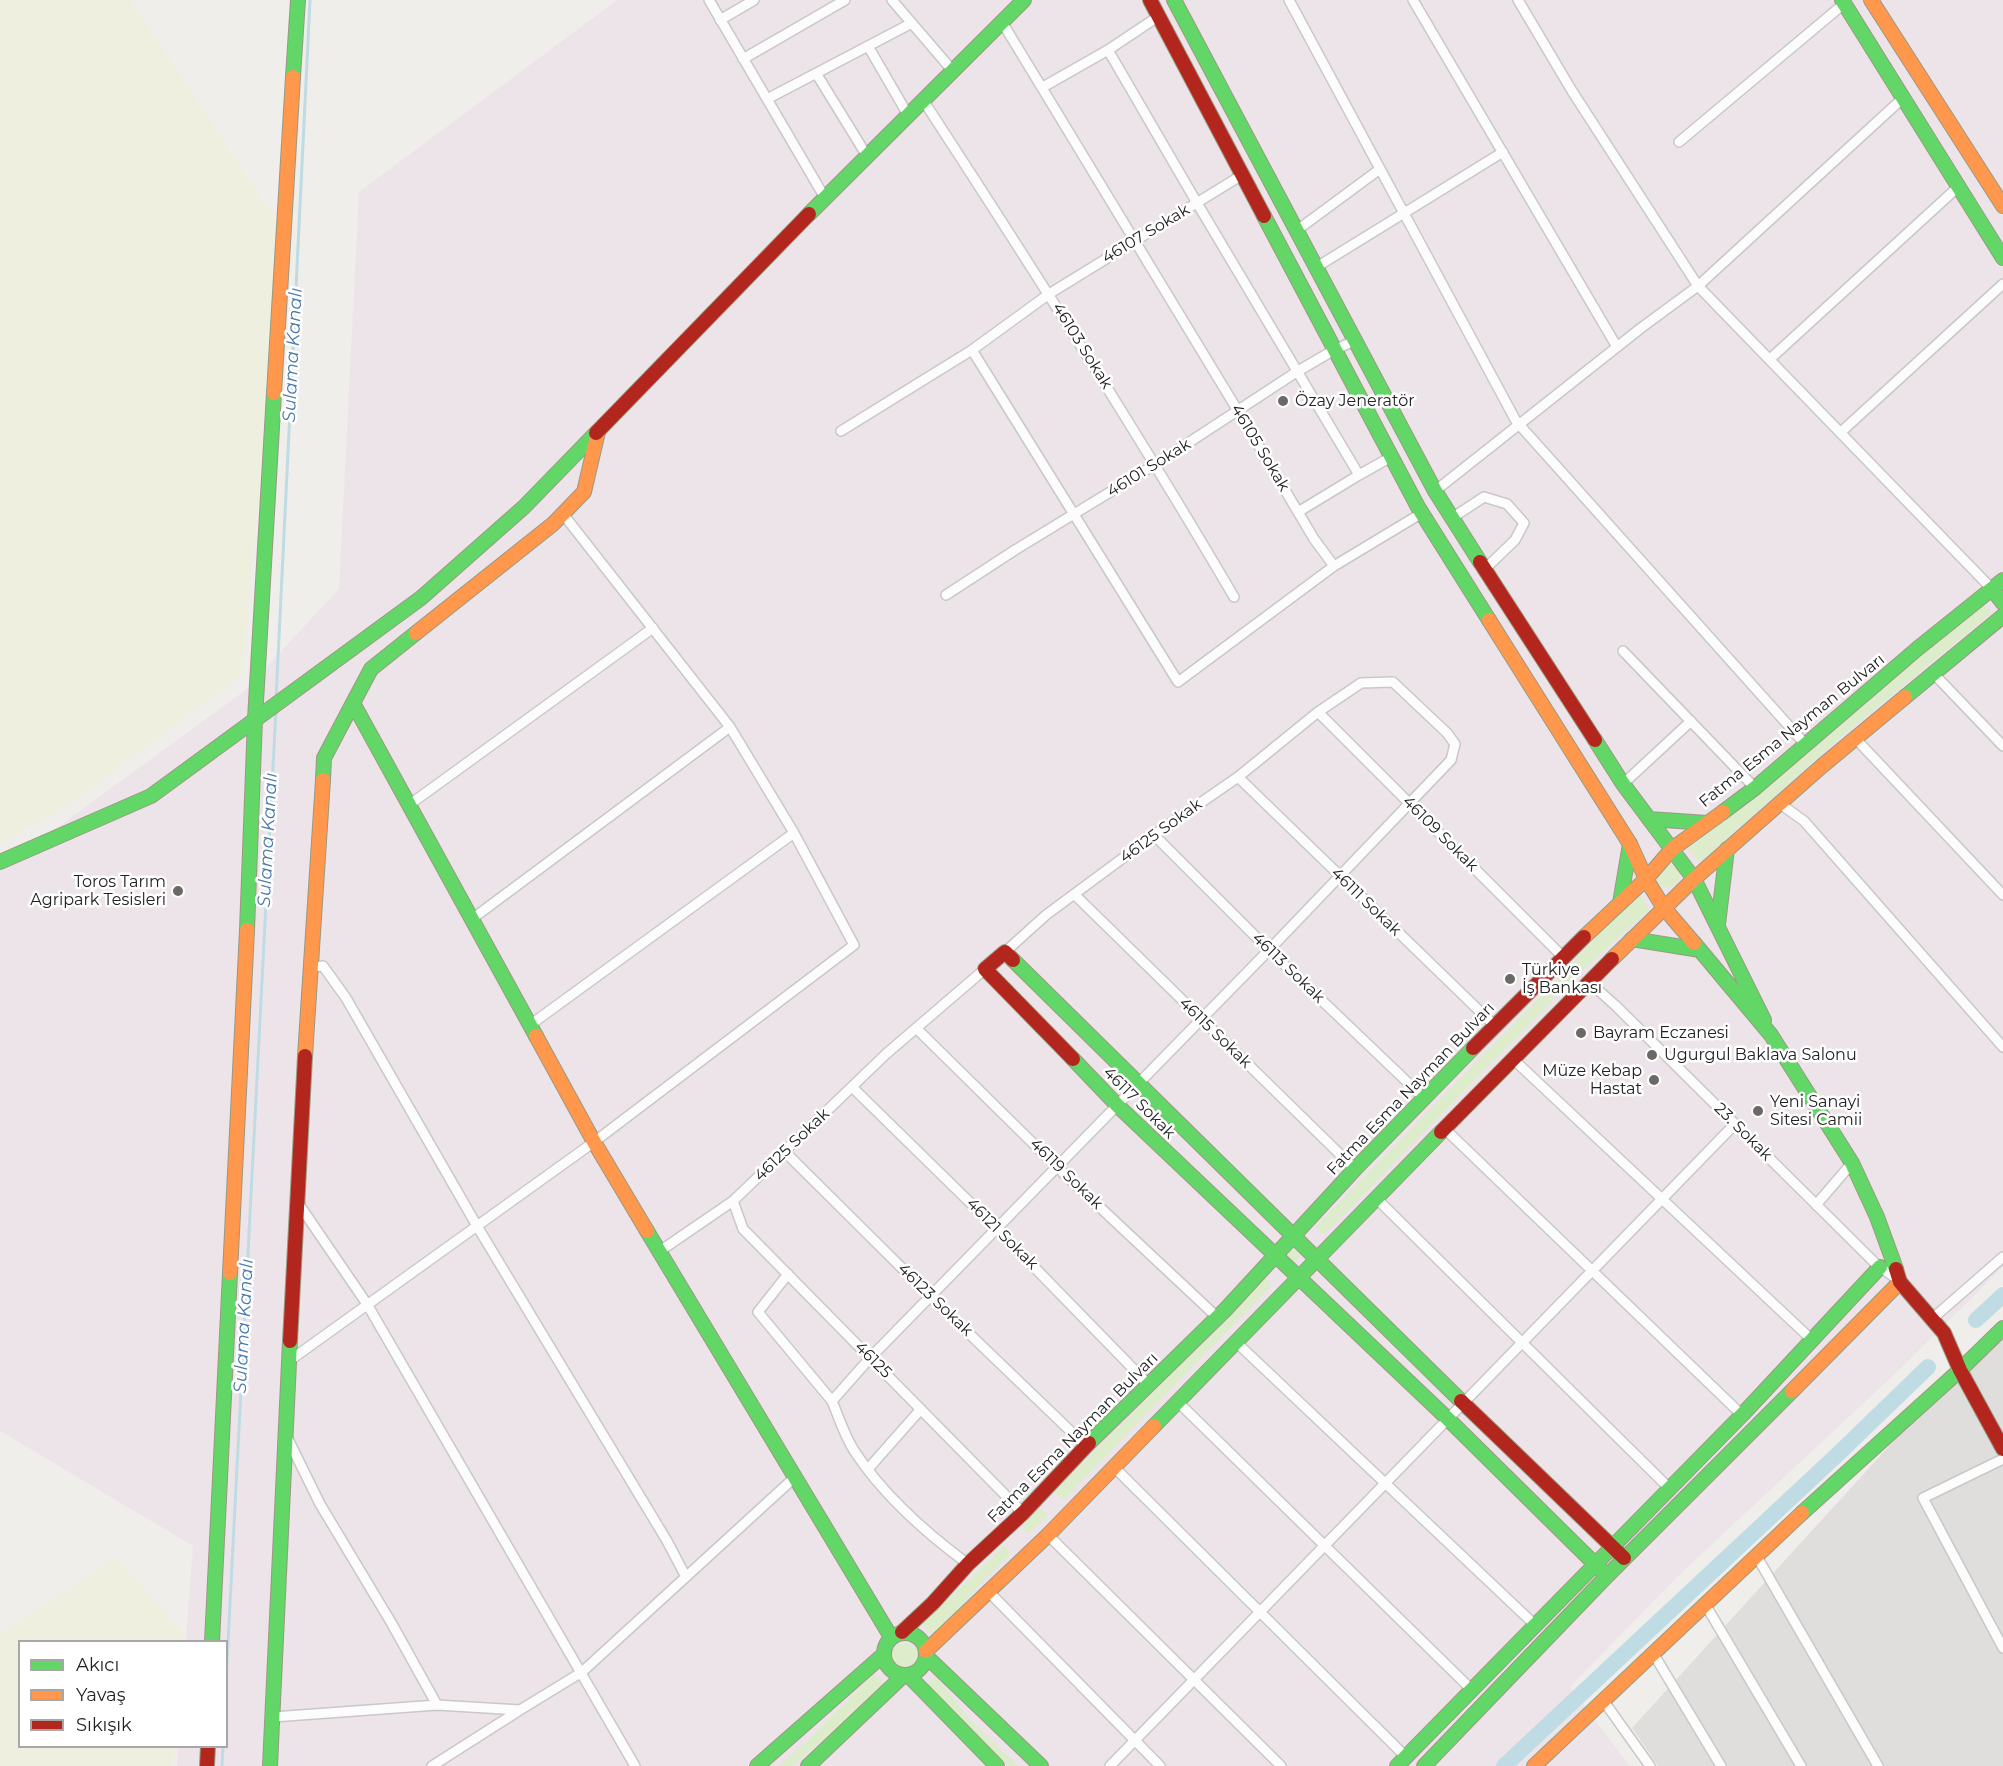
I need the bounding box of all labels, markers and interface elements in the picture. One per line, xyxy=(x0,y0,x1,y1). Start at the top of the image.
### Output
street label: 46107 Sokak xyxy=(1099,200,1193,268)
water label: Sulama Kanalı xyxy=(279,287,307,423)
street label: 46103 Sokak xyxy=(1048,299,1116,393)
place label: Özay Jeneratör xyxy=(1295,391,1415,411)
marker: Özay Jeneratör xyxy=(1276,394,1290,408)
street label: 46105 Sokak xyxy=(1226,401,1294,495)
street label: 46101 Sokak xyxy=(1104,435,1194,501)
street label: Fatma Esma Nayman Bulvarı xyxy=(1695,650,1889,812)
water label: Sulama Kanalı xyxy=(254,772,282,908)
street label: 46109 Sokak xyxy=(1398,792,1482,876)
street label: 46125 Sokak xyxy=(1116,795,1206,867)
street label: 46111 Sokak xyxy=(1327,864,1405,940)
place label: Toros Tarım Agripark Tesisleri xyxy=(30,872,166,910)
marker: Toros Tarım Agripark Tesisleri xyxy=(171,884,185,898)
street label: 46113 Sokak xyxy=(1248,929,1328,1007)
place label: Türkiye İş Bankası xyxy=(1522,960,1602,998)
marker: Türkiye İş Bankası xyxy=(1503,972,1517,986)
street label: 46115 Sokak xyxy=(1175,994,1255,1072)
street label: Fatma Esma Nayman Bulvarı xyxy=(1323,998,1499,1180)
place label: Bayram Eczanesi xyxy=(1593,1023,1729,1043)
marker: Bayram Eczanesi xyxy=(1574,1026,1588,1040)
place label: Ugurgul Baklava Salonu xyxy=(1664,1045,1857,1065)
marker: Ugurgul Baklava Salonu xyxy=(1645,1048,1659,1062)
place label: Müze Kebap Hastat xyxy=(1542,1061,1642,1099)
street label: 46117 Sokak xyxy=(1099,1063,1179,1143)
marker: Müze Kebap Hastat xyxy=(1647,1073,1661,1087)
place label: Yeni Sanayi Sitesi Camii xyxy=(1770,1092,1862,1130)
street label: 23. Sokak xyxy=(1710,1099,1776,1165)
marker: Yeni Sanayi Sitesi Camii xyxy=(1751,1104,1765,1118)
street label: 46125 Sokak xyxy=(751,1105,833,1185)
street label: 46119 Sokak xyxy=(1025,1134,1107,1214)
street label: 46121 Sokak xyxy=(962,1194,1042,1274)
water label: Sulama Kanalı xyxy=(230,1258,258,1394)
street label: 46123 Sokak xyxy=(894,1260,976,1340)
street label: 46125 xyxy=(851,1338,895,1382)
street label: Fatma Esma Nayman Bulvarı xyxy=(984,1349,1162,1527)
legend xyxy=(18,1640,228,1748)
text: Akıcı xyxy=(76,1654,119,1676)
text: Yavaş xyxy=(76,1684,126,1706)
text: Sıkışık xyxy=(76,1714,132,1736)

